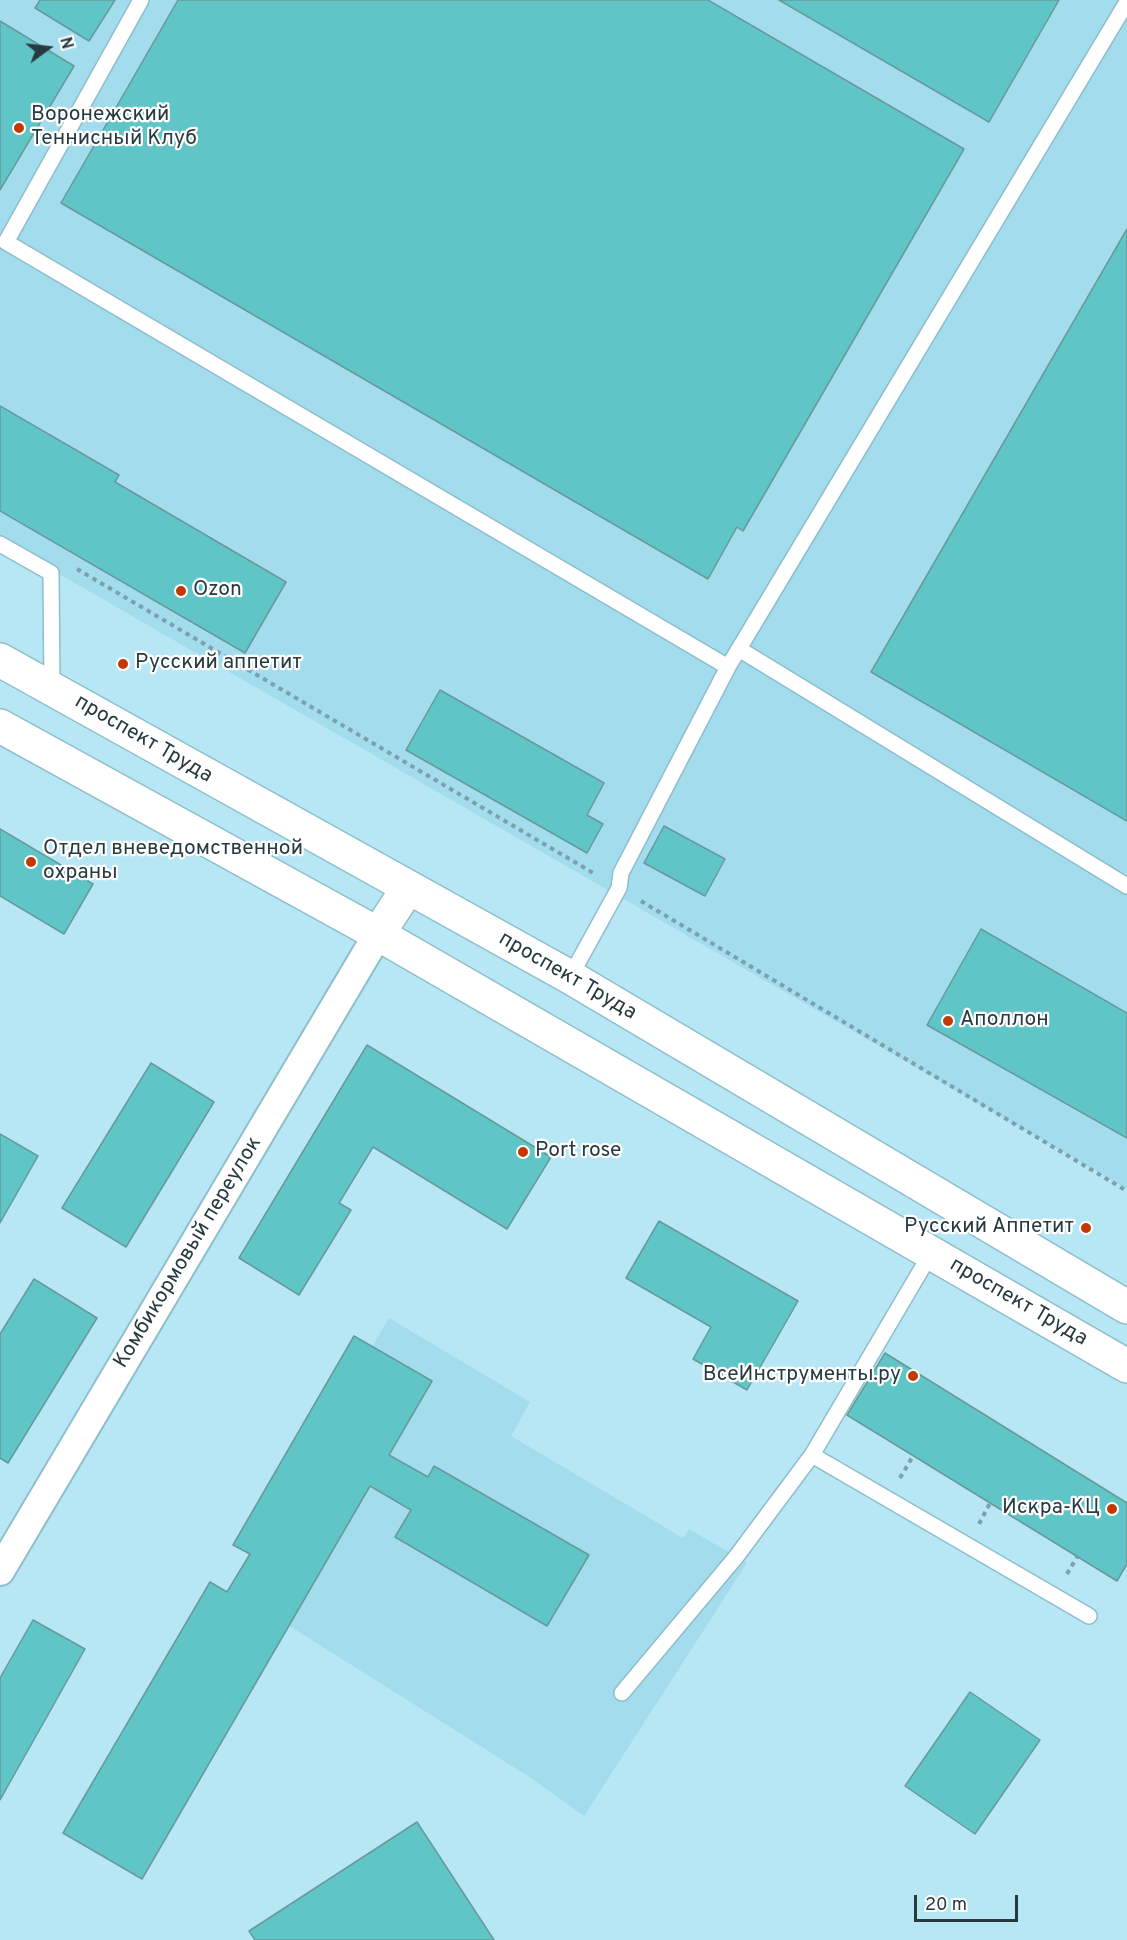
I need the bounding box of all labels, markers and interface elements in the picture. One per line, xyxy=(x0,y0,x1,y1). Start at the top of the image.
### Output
north arrow xyxy=(18,18,78,78)
text: N xyxy=(54,35,77,51)
place label: Воронежский Теннисный Клуб xyxy=(31,103,197,153)
marker: Воронежский Теннисный Клуб xyxy=(12,121,26,135)
place label: Ozon xyxy=(193,578,242,604)
marker: Ozon xyxy=(174,584,188,598)
place label: Русский аппетит xyxy=(135,651,302,677)
marker: Русский аппетит xyxy=(116,657,130,671)
street label: проспект Труда xyxy=(70,690,216,790)
place label: Отдел вневедомственной охраны xyxy=(43,837,303,887)
marker: Отдел вневедомственной охраны xyxy=(24,855,38,869)
street label: проспект Труда xyxy=(494,927,640,1027)
place label: Аполлон xyxy=(960,1008,1049,1034)
marker: Аполлон xyxy=(941,1014,955,1028)
street label: Комбикормовый переулок xyxy=(110,1133,268,1373)
place label: Port rose xyxy=(535,1139,621,1165)
marker: Port rose xyxy=(516,1145,530,1159)
place label: Русский Аппетит xyxy=(904,1215,1074,1241)
marker: Русский Аппетит xyxy=(1079,1221,1093,1235)
street label: проспект Труда xyxy=(945,1253,1091,1353)
place label: ВсеИнструменты.ру xyxy=(703,1363,901,1389)
marker: ВсеИнструменты.ру xyxy=(906,1369,920,1383)
place label: Искра-КЦ xyxy=(1002,1496,1100,1522)
marker: Искра-КЦ xyxy=(1105,1502,1119,1516)
scale bar xyxy=(917,1883,1020,1921)
text: 20 m xyxy=(925,1894,967,1917)

